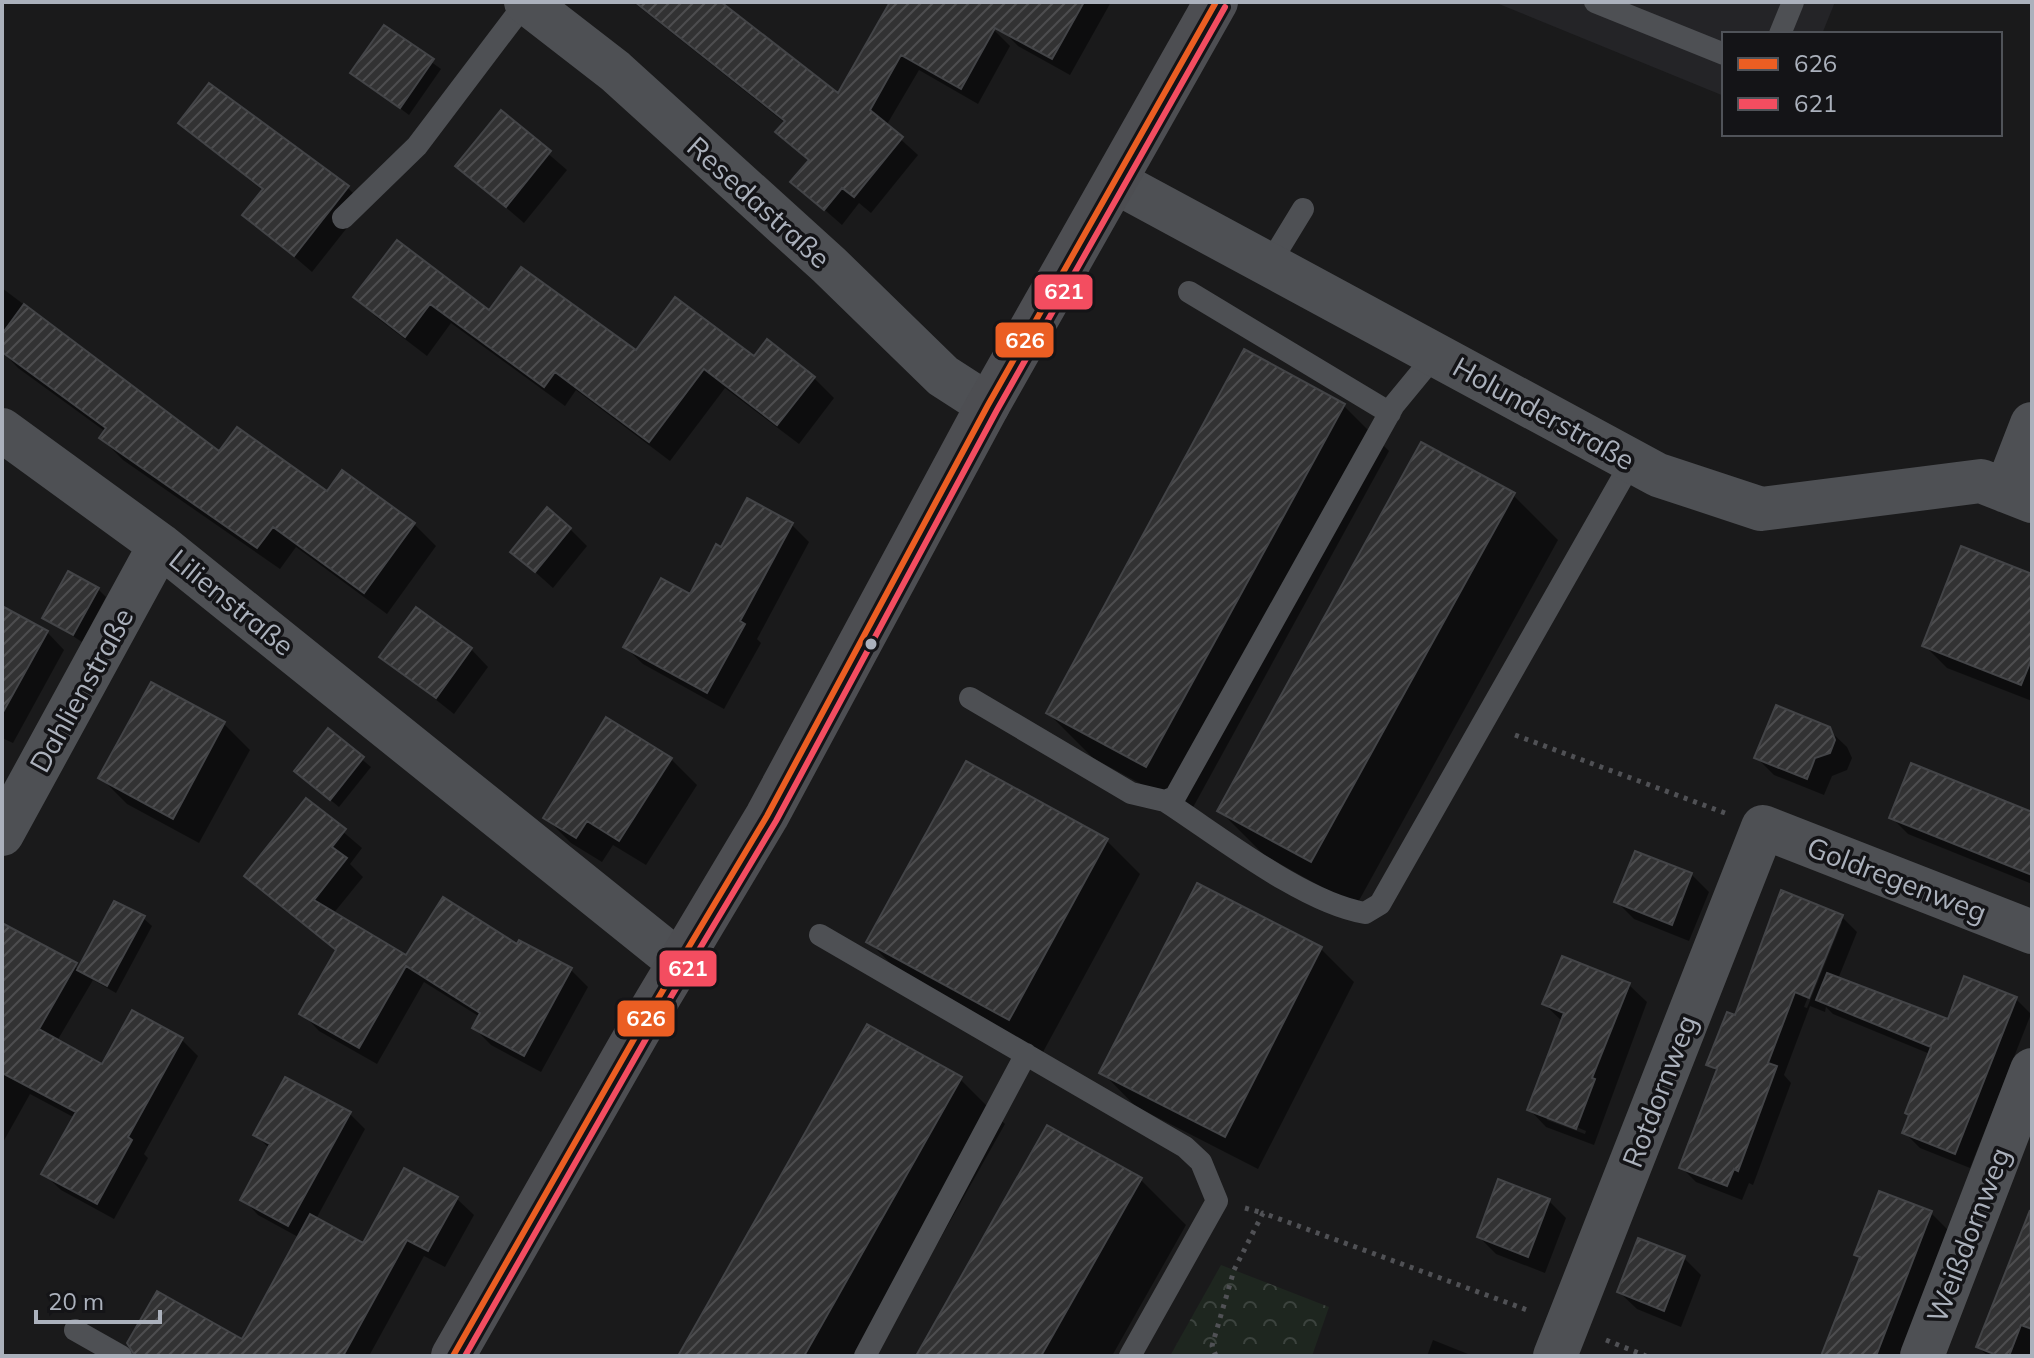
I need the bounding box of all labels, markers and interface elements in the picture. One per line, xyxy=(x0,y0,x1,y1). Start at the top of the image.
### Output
legend xyxy=(1722,32,2002,136)
text: 626 xyxy=(1794,48,1837,78)
text: 621 xyxy=(1794,88,1837,118)
street label: Resedastraße xyxy=(680,129,838,275)
line badge: 621 xyxy=(1033,273,1094,311)
text: 621 xyxy=(1044,277,1084,305)
line badge: 626 xyxy=(994,321,1055,359)
text: 626 xyxy=(1005,326,1045,354)
street label: Holunderstraße xyxy=(1447,349,1641,477)
street label: Lilienstraße xyxy=(163,541,301,663)
street label: Dahlienstraße xyxy=(21,602,141,778)
unlabelled marker xyxy=(863,636,879,652)
street label: Goldregenweg xyxy=(1802,829,1992,929)
line badge: 621 xyxy=(658,949,718,988)
text: 621 xyxy=(668,954,708,982)
line badge: 626 xyxy=(616,999,676,1038)
text: 626 xyxy=(626,1004,666,1032)
street label: Rotdornweg xyxy=(1614,1010,1704,1172)
street label: Weißdornweg xyxy=(1919,1143,2017,1327)
scale bar xyxy=(36,1274,160,1324)
text: 20 m xyxy=(48,1286,104,1316)

